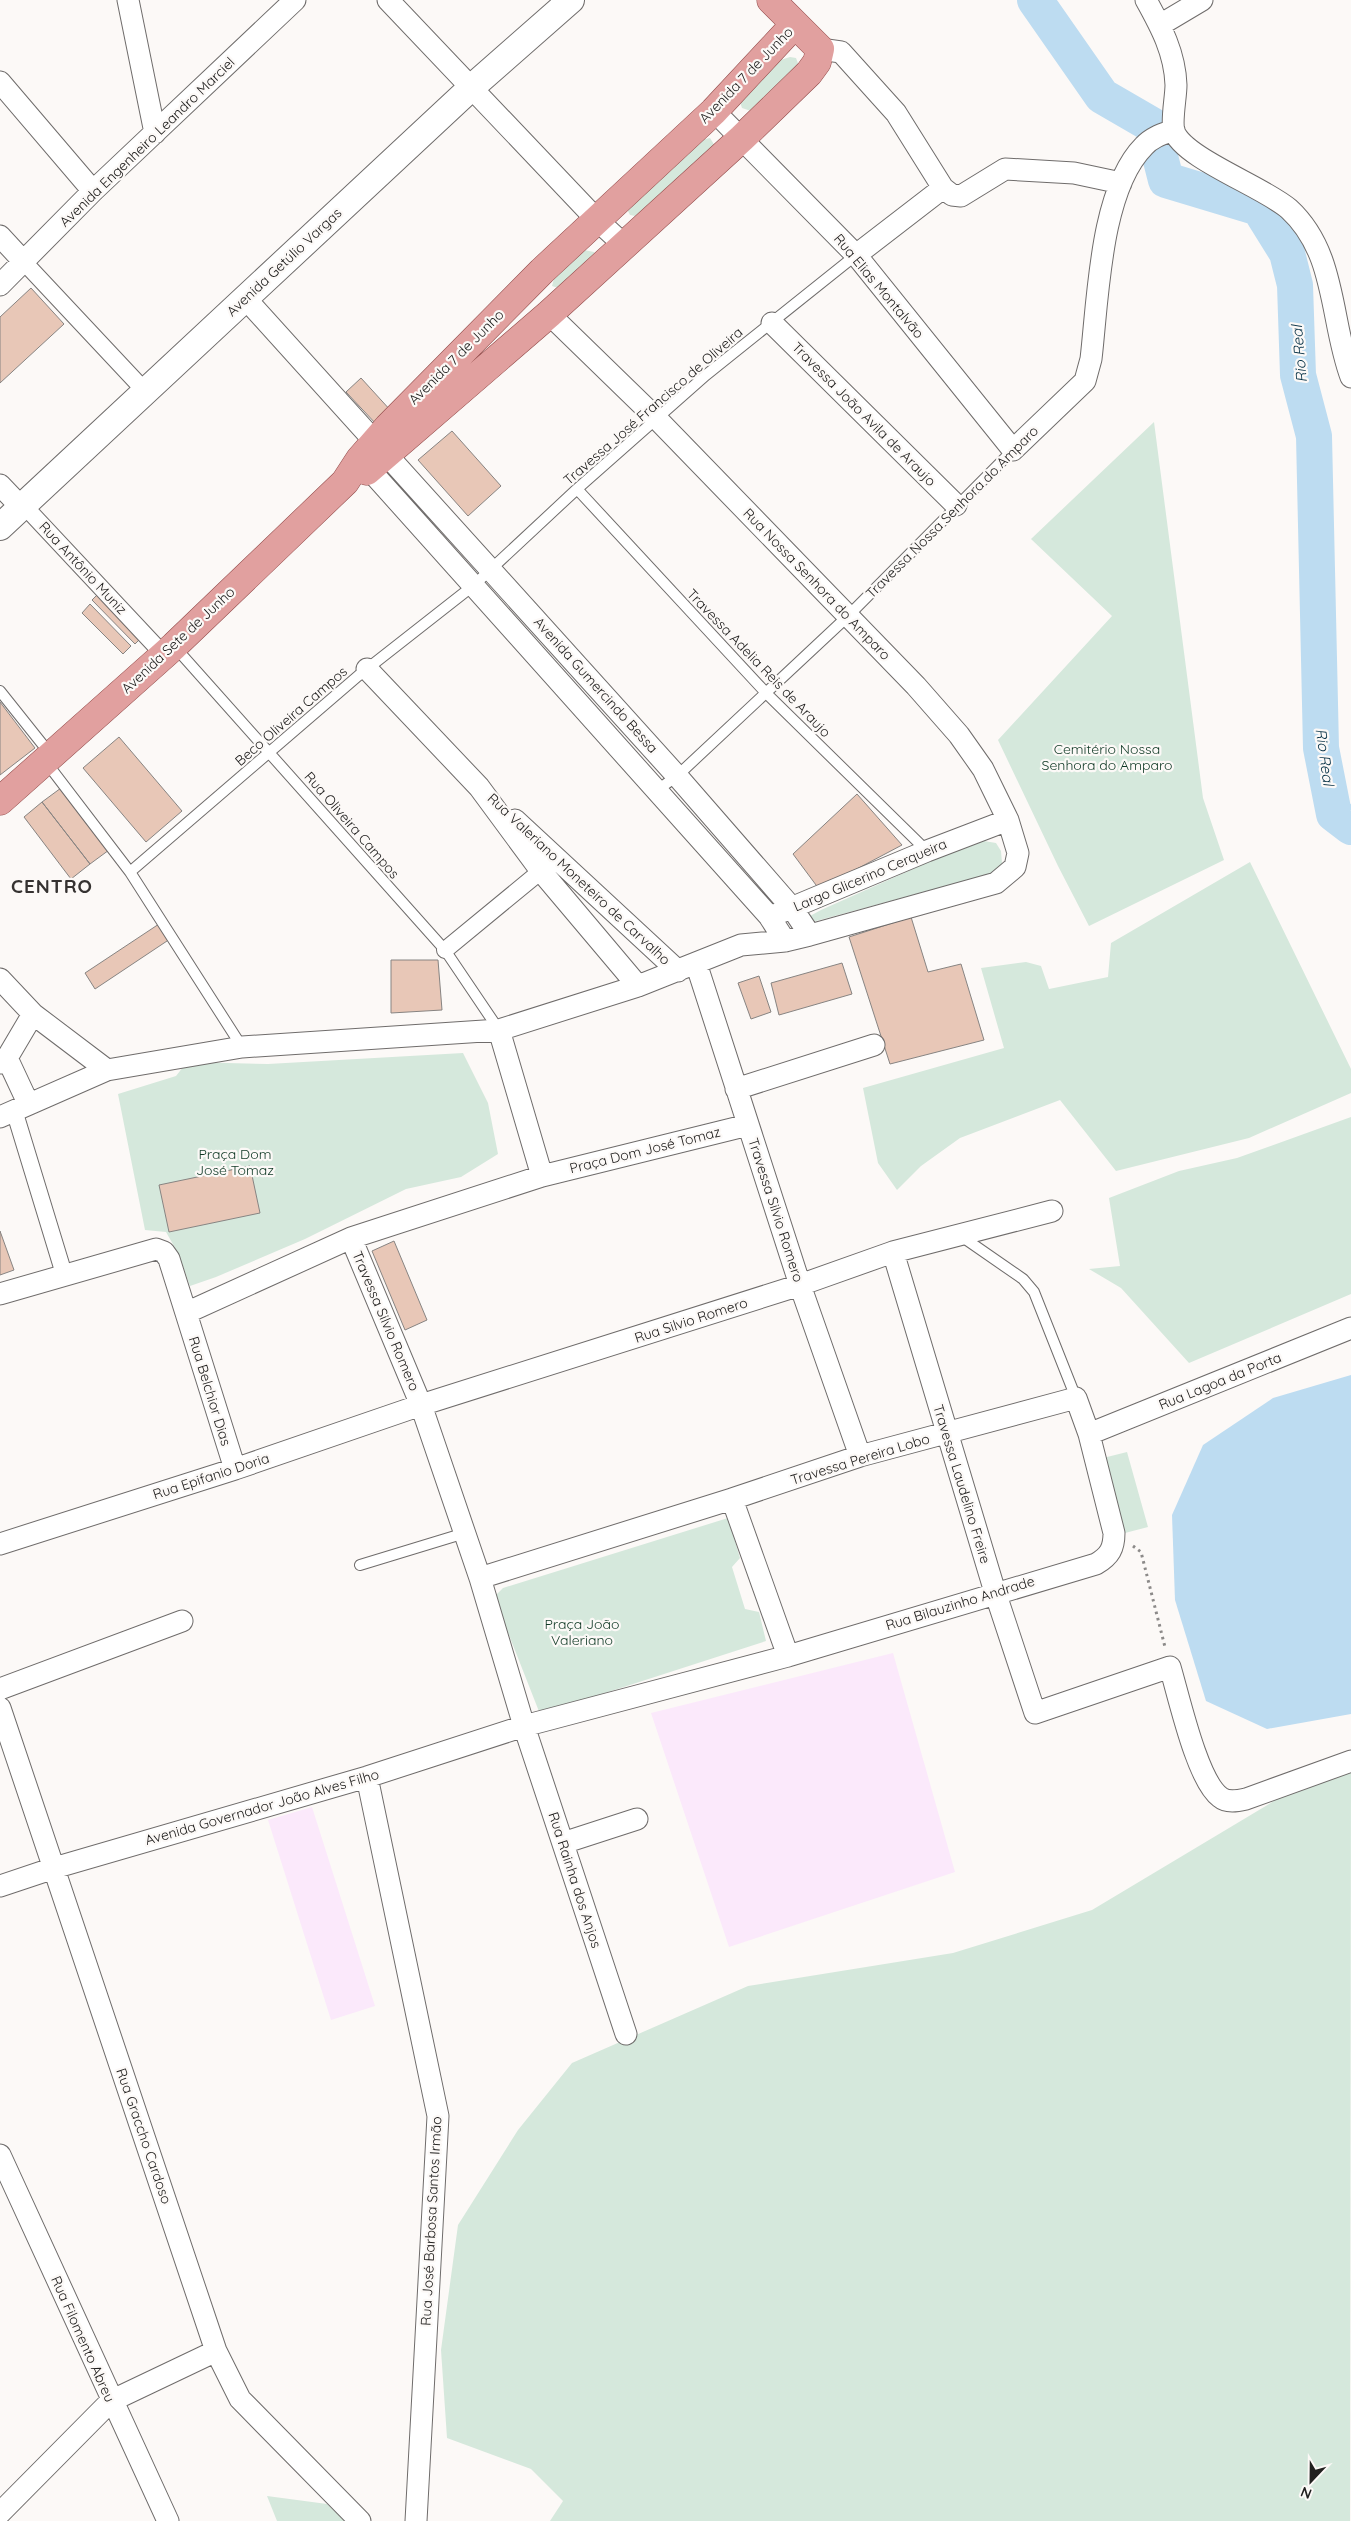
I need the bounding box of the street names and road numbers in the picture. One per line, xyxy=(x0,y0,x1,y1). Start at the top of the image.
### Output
street label: Avenida 7 de Junho xyxy=(695,23,797,127)
street label: Avenida Engenheiro Leandro Marciel xyxy=(56,53,238,231)
street label: Avenida Getúlio Vargas xyxy=(223,204,345,320)
street label: Rua Elias Montalvão xyxy=(830,230,928,342)
street label: Avenida 7 de Junho xyxy=(405,306,507,408)
street label: Travessa José Francisco de Oliveira xyxy=(560,323,746,489)
street label: Travessa João Avila de Araujo xyxy=(788,338,940,490)
street label: Travessa Nossa Senhora do Amparo xyxy=(862,422,1042,602)
street label: Rua Nossa Senhora do Amparo xyxy=(739,504,895,664)
street label: Rua Antônio Muniz xyxy=(35,518,131,618)
street label: Avenida Sete de Junho xyxy=(117,583,239,697)
street label: Travessa Adelia Reis de Araujo xyxy=(683,585,835,741)
street label: Avenida Gumercindo Bessa xyxy=(530,613,662,757)
street label: Beco Oliveira Campos xyxy=(231,662,351,770)
street label: Rua Oliveira Campos xyxy=(301,768,403,882)
street label: Rua Valeriano Moneteiro de Carvalho xyxy=(484,789,674,969)
street label: Largo Glicerino Cerqueira xyxy=(791,834,949,916)
street label: Praça Dom José Tomaz xyxy=(568,1122,723,1177)
street label: Travessa Silvio Romero xyxy=(744,1136,808,1284)
street label: Travessa Silvio Romero xyxy=(348,1248,424,1394)
street label: Rua Silvio Romero xyxy=(632,1293,750,1347)
street label: Rua Belchior Dias xyxy=(185,1334,235,1448)
street label: Rua Lagoa da Porta xyxy=(1156,1348,1284,1414)
street label: Travessa Laudelino Freire xyxy=(929,1402,995,1566)
street label: Travessa Pereira Lobo xyxy=(788,1429,932,1489)
street label: Rua Epifanio Doria xyxy=(151,1449,271,1503)
street label: Rua Bilauzinho Andrade xyxy=(883,1572,1037,1634)
street label: Avenida Governador João Alves Filho xyxy=(143,1765,381,1849)
street label: Rua Rainha dos Anjos xyxy=(544,1810,606,1950)
street label: Rua Graccho Cardoso xyxy=(112,2066,176,2206)
street label: Rua José Barbosa Santos Irmão xyxy=(417,2116,445,2326)
street label: Rua Filomento Abreu xyxy=(47,2273,119,2405)

